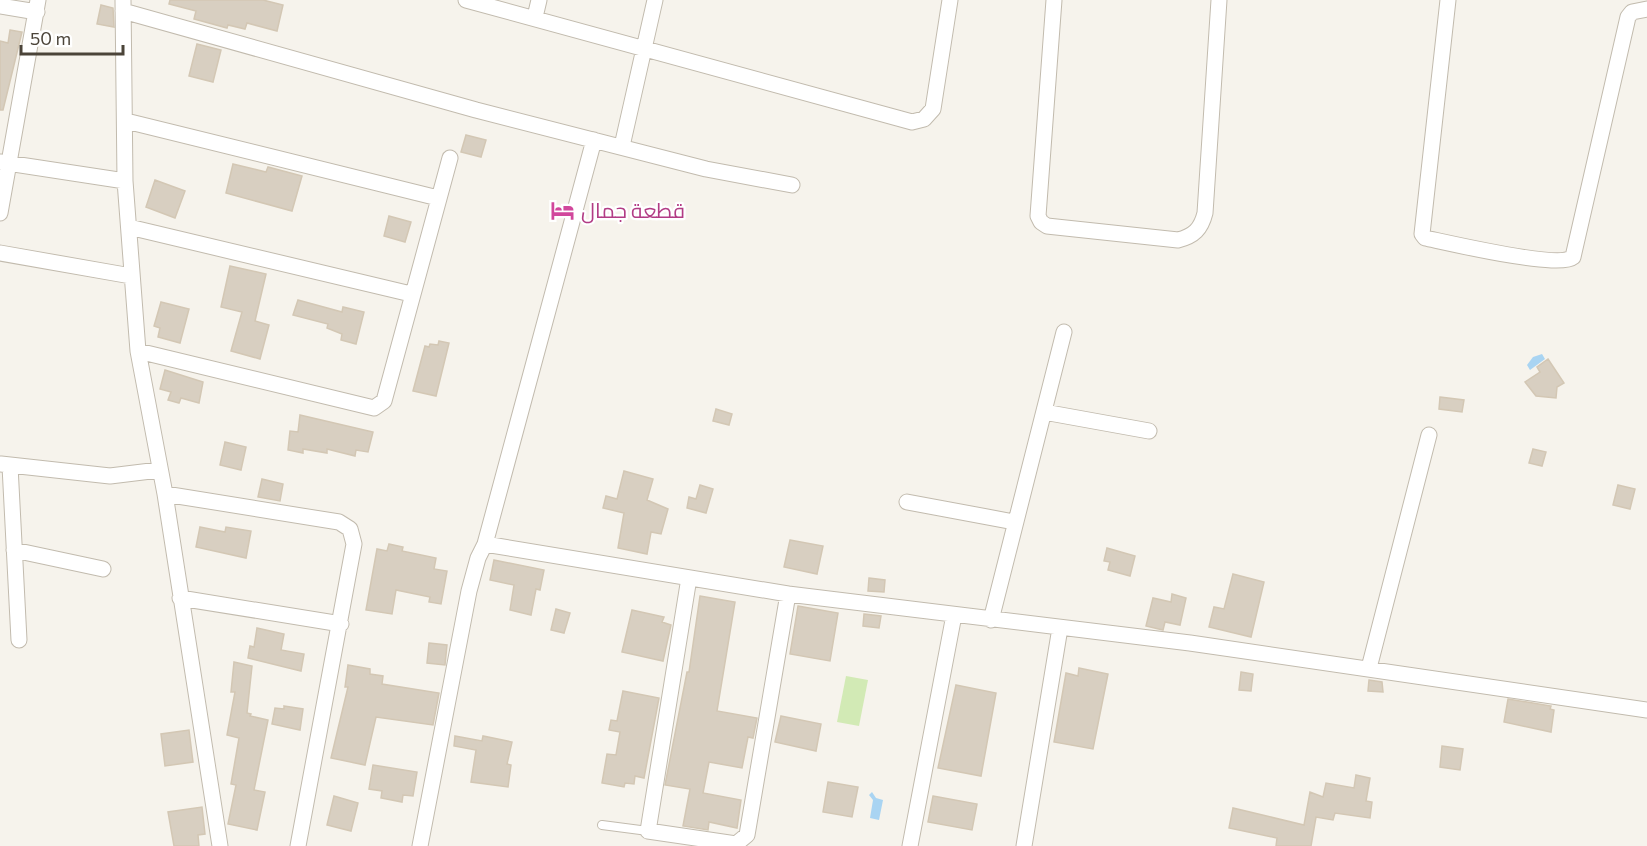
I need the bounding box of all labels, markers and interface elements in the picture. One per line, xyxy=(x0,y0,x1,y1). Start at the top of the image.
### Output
scale bar xyxy=(21,18,123,56)
text: 50 m xyxy=(30,27,71,49)
place label: قطعة جمال xyxy=(581,197,685,224)
hotel icon: قطعة جمال xyxy=(550,198,576,224)

